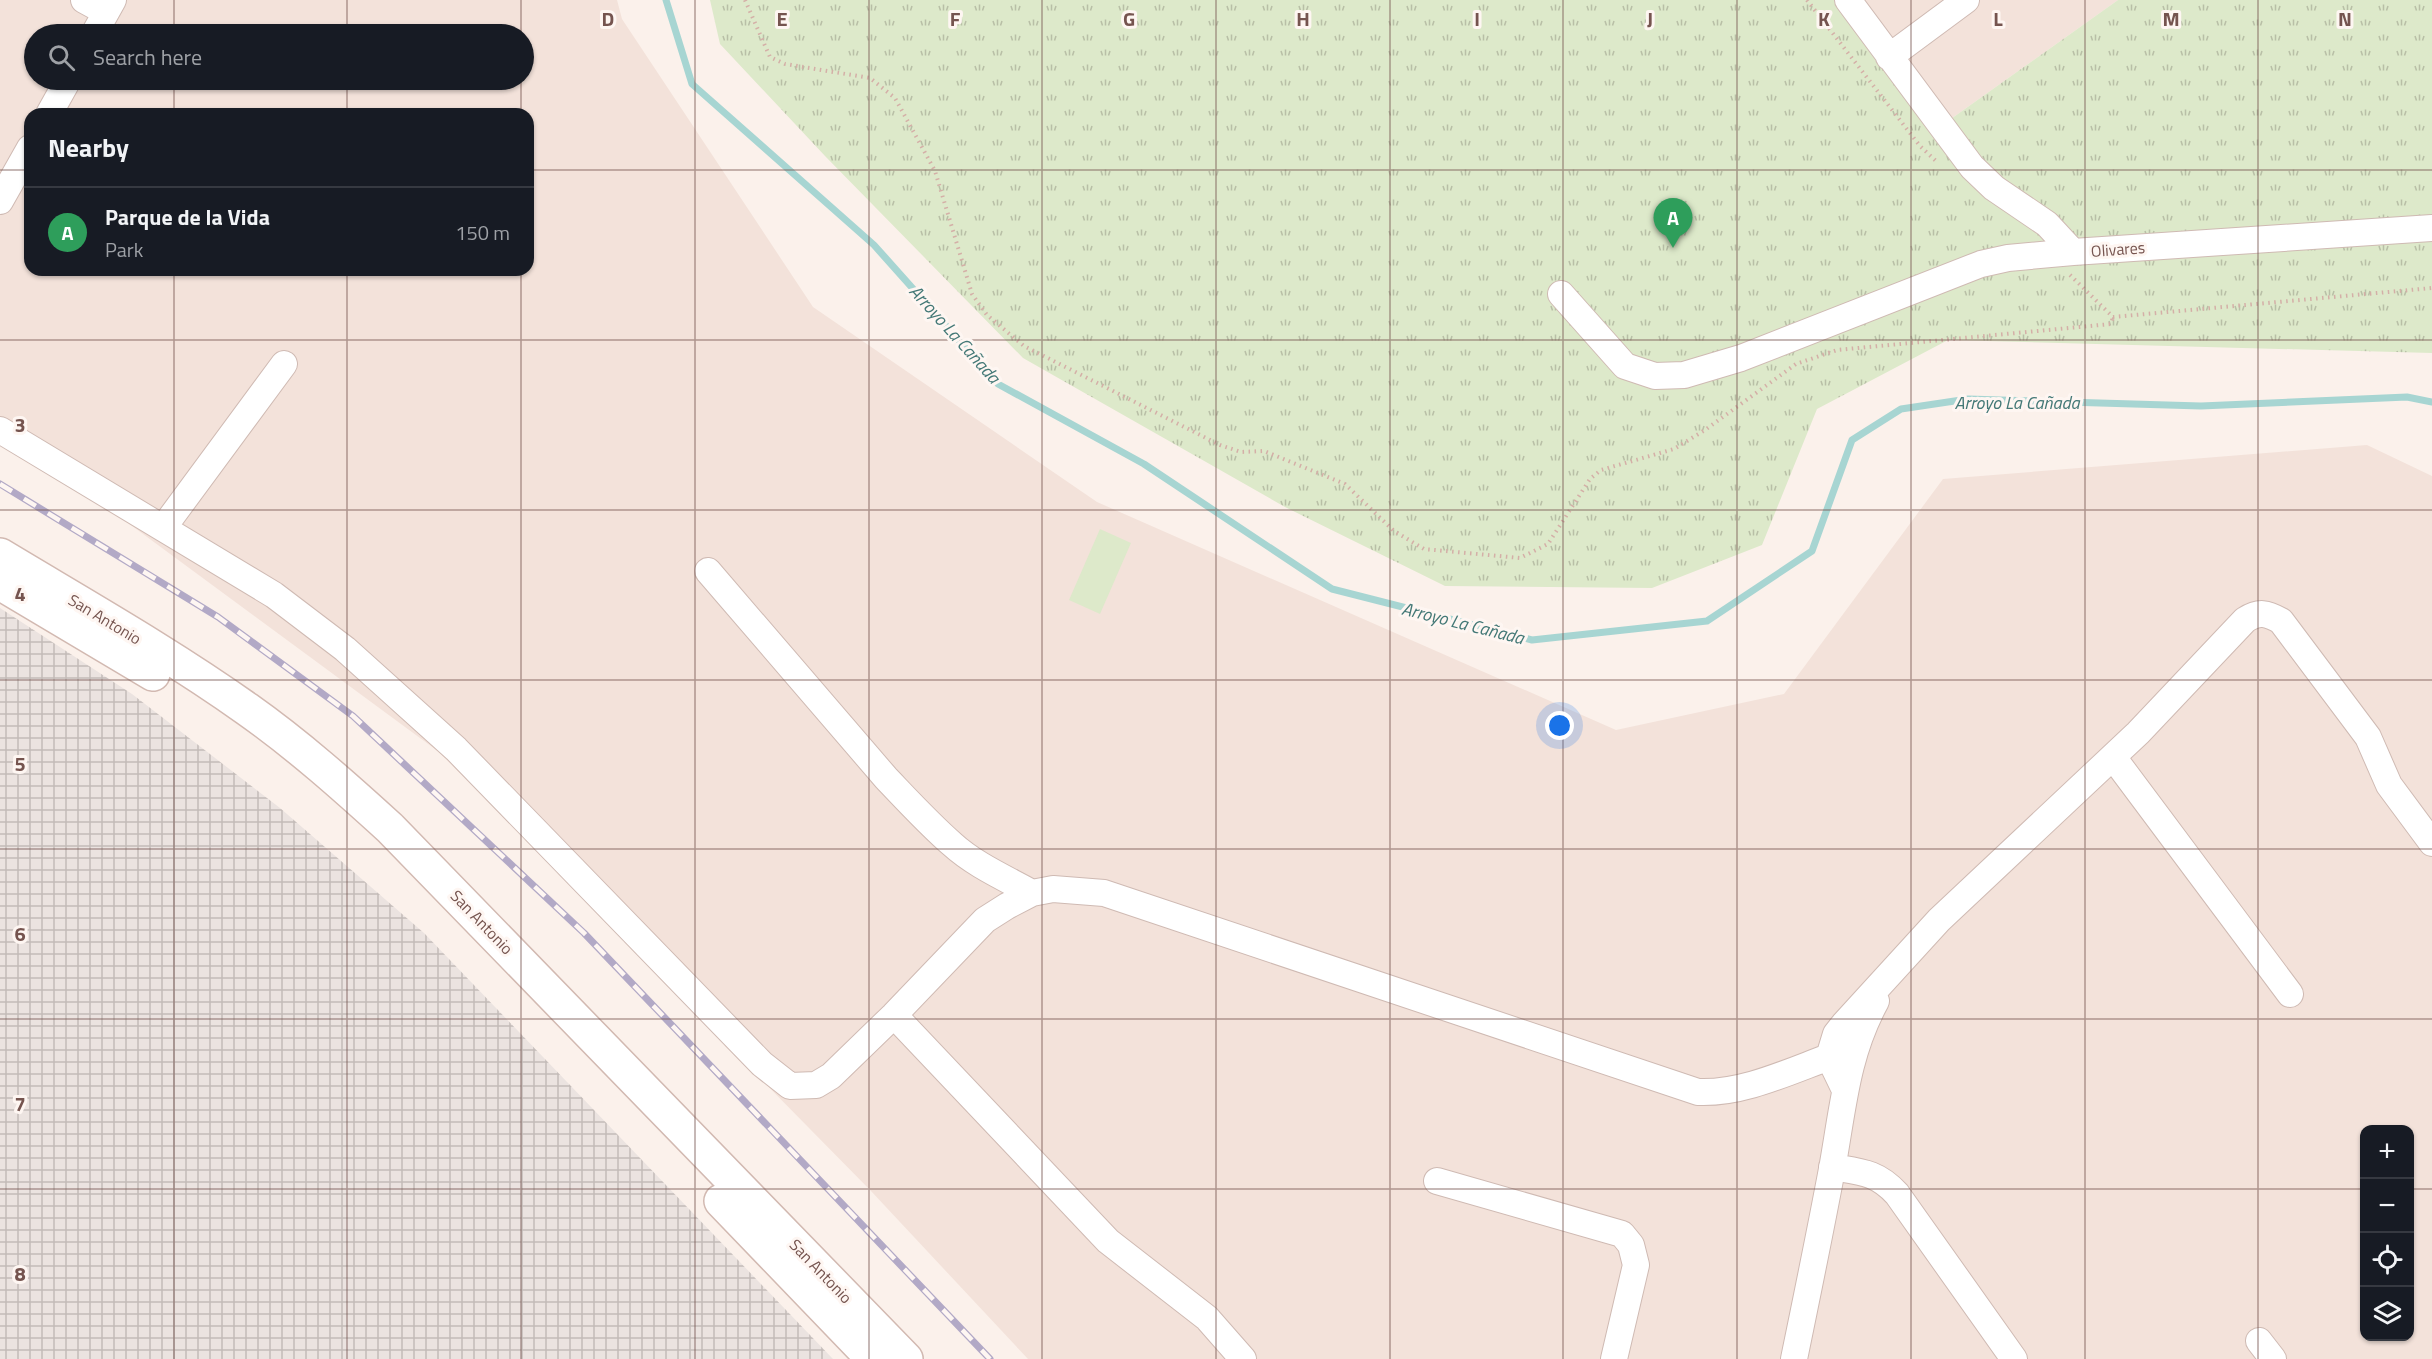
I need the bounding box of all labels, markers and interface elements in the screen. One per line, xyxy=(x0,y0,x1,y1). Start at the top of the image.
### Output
text: D xyxy=(602,3,614,34)
text: E xyxy=(776,3,788,34)
text: F xyxy=(950,3,961,34)
text: G xyxy=(1123,3,1135,34)
text: H xyxy=(1296,3,1310,34)
text: I xyxy=(1474,3,1480,34)
text: J xyxy=(1647,3,1653,34)
text: K xyxy=(1818,3,1830,34)
text: L xyxy=(1993,3,2003,34)
text: M xyxy=(2162,3,2180,34)
text: N xyxy=(2338,3,2352,34)
search box xyxy=(24,24,534,90)
text: Search here xyxy=(93,40,202,74)
icon: search xyxy=(45,41,78,74)
text: Nearby xyxy=(48,128,129,167)
pin: A xyxy=(1654,198,1692,248)
text: Parque de la Vida xyxy=(105,200,270,234)
text: A xyxy=(61,217,74,248)
text: 150 m xyxy=(455,217,510,248)
text: Park xyxy=(105,234,143,265)
street label: Olivares xyxy=(2090,235,2146,263)
water label: Arroyo La Cañada xyxy=(903,279,1008,390)
water label: Arroyo La Cañada xyxy=(1954,389,2081,416)
text: 3 xyxy=(14,409,26,440)
text: 4 xyxy=(14,578,26,609)
street label: San Antonio xyxy=(64,588,146,650)
water label: Arroyo La Cañada xyxy=(1399,595,1528,651)
your location xyxy=(1545,711,1574,740)
text: 5 xyxy=(14,748,26,779)
street label: San Antonio xyxy=(445,884,519,960)
text: 6 xyxy=(14,918,26,949)
text: 7 xyxy=(14,1088,26,1119)
map controls xyxy=(2360,1125,2414,1341)
button: + xyxy=(2360,1125,2414,1179)
button: − xyxy=(2360,1179,2414,1233)
street label: San Antonio xyxy=(784,1233,858,1309)
button: locate xyxy=(2360,1233,2414,1287)
text: 8 xyxy=(14,1258,26,1289)
button: layers xyxy=(2360,1287,2414,1341)

